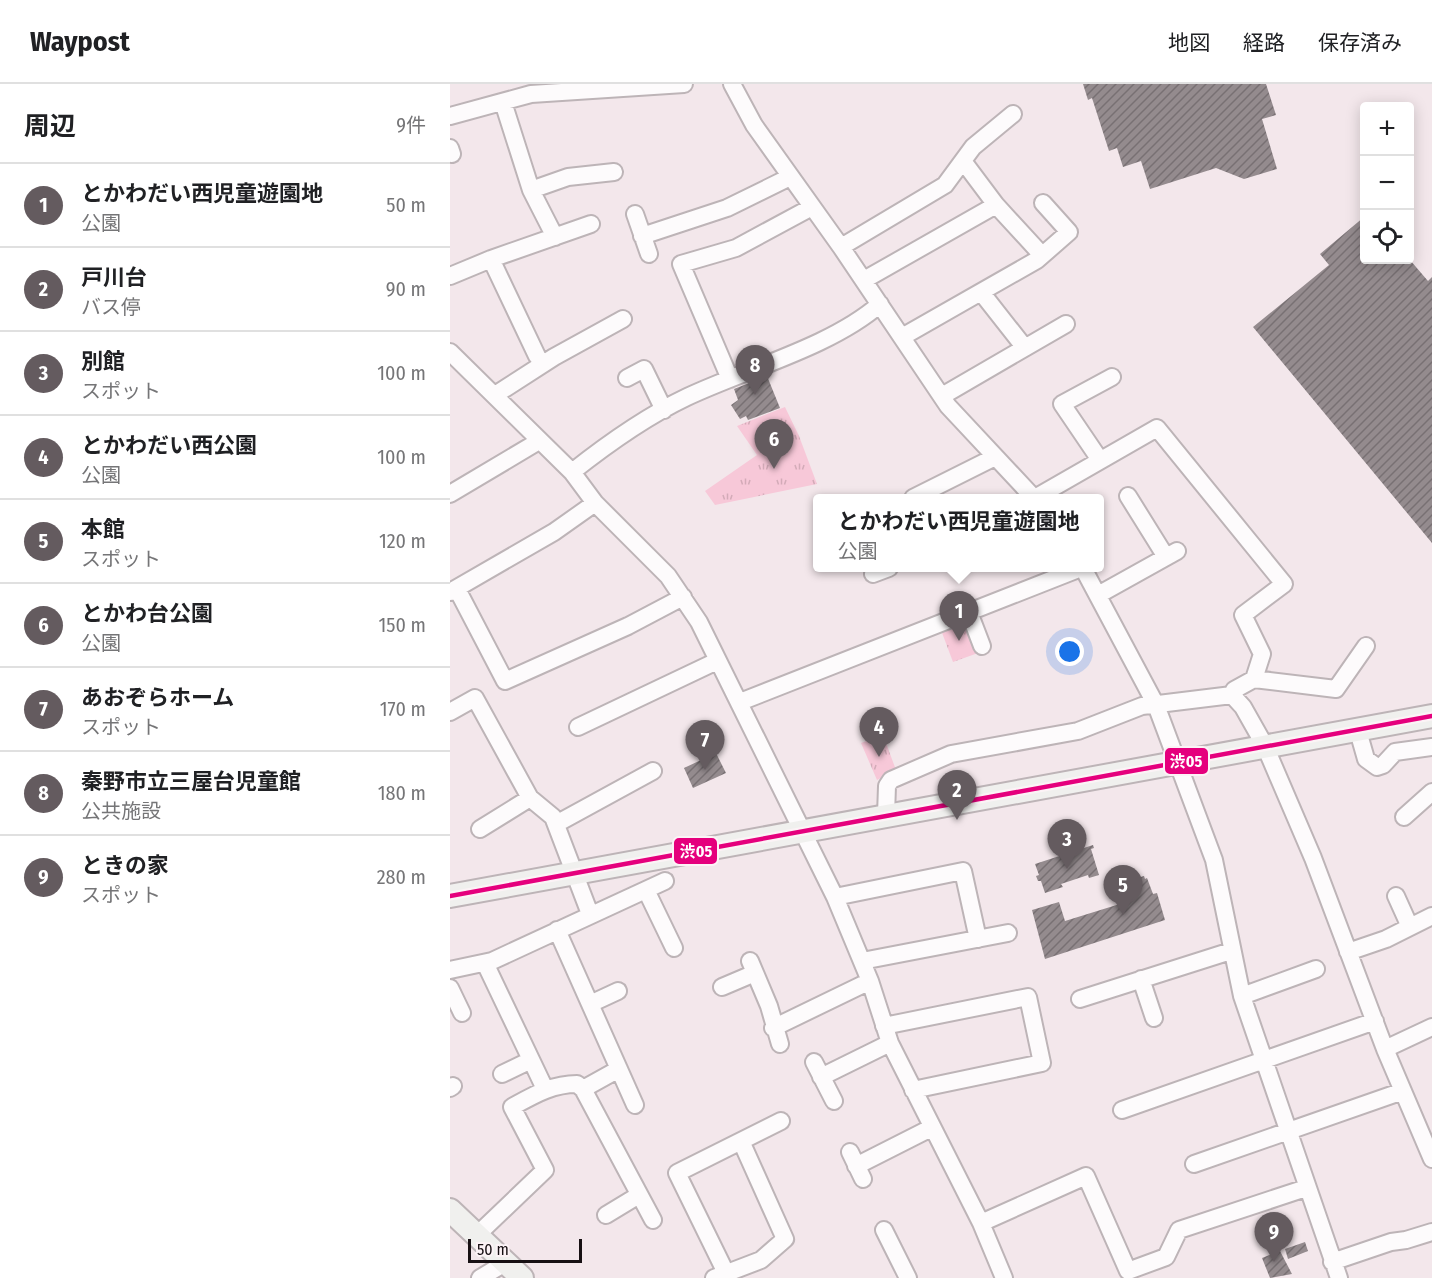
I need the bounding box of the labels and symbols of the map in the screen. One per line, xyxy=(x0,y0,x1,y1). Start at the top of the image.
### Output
pin: 8 xyxy=(736,346,774,395)
pin: 6 xyxy=(754,420,794,469)
pin: 1 xyxy=(940,592,978,641)
your location xyxy=(1055,637,1084,666)
pin: 4 xyxy=(860,708,898,757)
pin: 7 xyxy=(686,720,724,770)
line badge: 渋05 xyxy=(1164,747,1209,775)
text: 渋05 xyxy=(1170,752,1202,771)
pin: 2 xyxy=(938,770,976,820)
pin: 3 xyxy=(1048,820,1086,869)
line badge: 渋05 xyxy=(673,837,718,865)
text: 渋05 xyxy=(680,842,712,861)
pin: 5 xyxy=(1104,866,1142,915)
pin: 9 xyxy=(1254,1212,1294,1262)
scale bar xyxy=(468,1236,582,1264)

